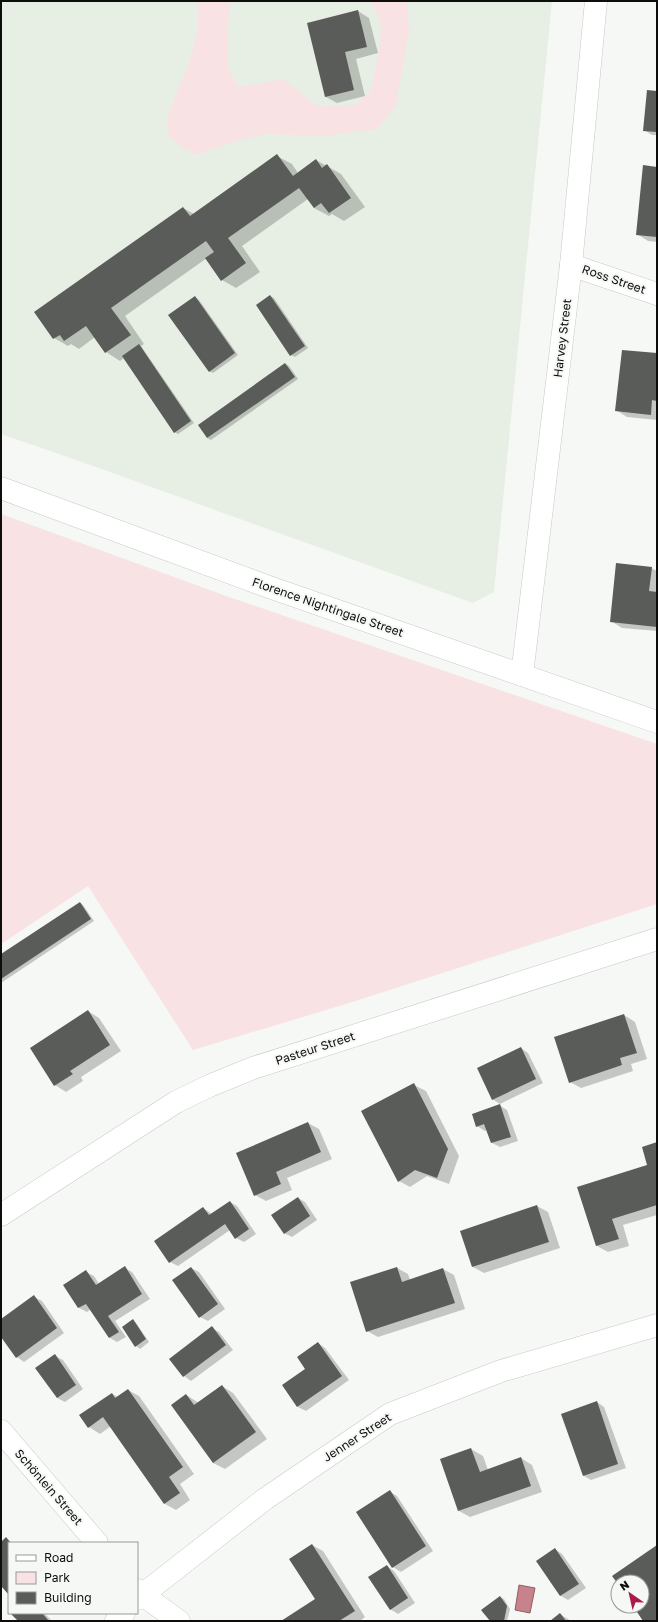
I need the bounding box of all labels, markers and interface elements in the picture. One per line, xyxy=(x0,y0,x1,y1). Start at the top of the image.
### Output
street label: Ross Street xyxy=(580,261,648,297)
street label: Harvey Street xyxy=(550,297,574,378)
street label: Florence Nightingale Street xyxy=(250,574,406,640)
street label: Pasteur Street xyxy=(273,1028,357,1068)
street label: Jenner Street xyxy=(320,1409,394,1465)
street label: Schönlein Street xyxy=(12,1446,86,1528)
legend xyxy=(8,1542,138,1614)
text: Road xyxy=(44,1550,73,1565)
text: Park xyxy=(44,1570,70,1585)
north arrow xyxy=(610,1574,650,1614)
text: N xyxy=(617,1578,631,1593)
text: Building xyxy=(44,1590,92,1605)

